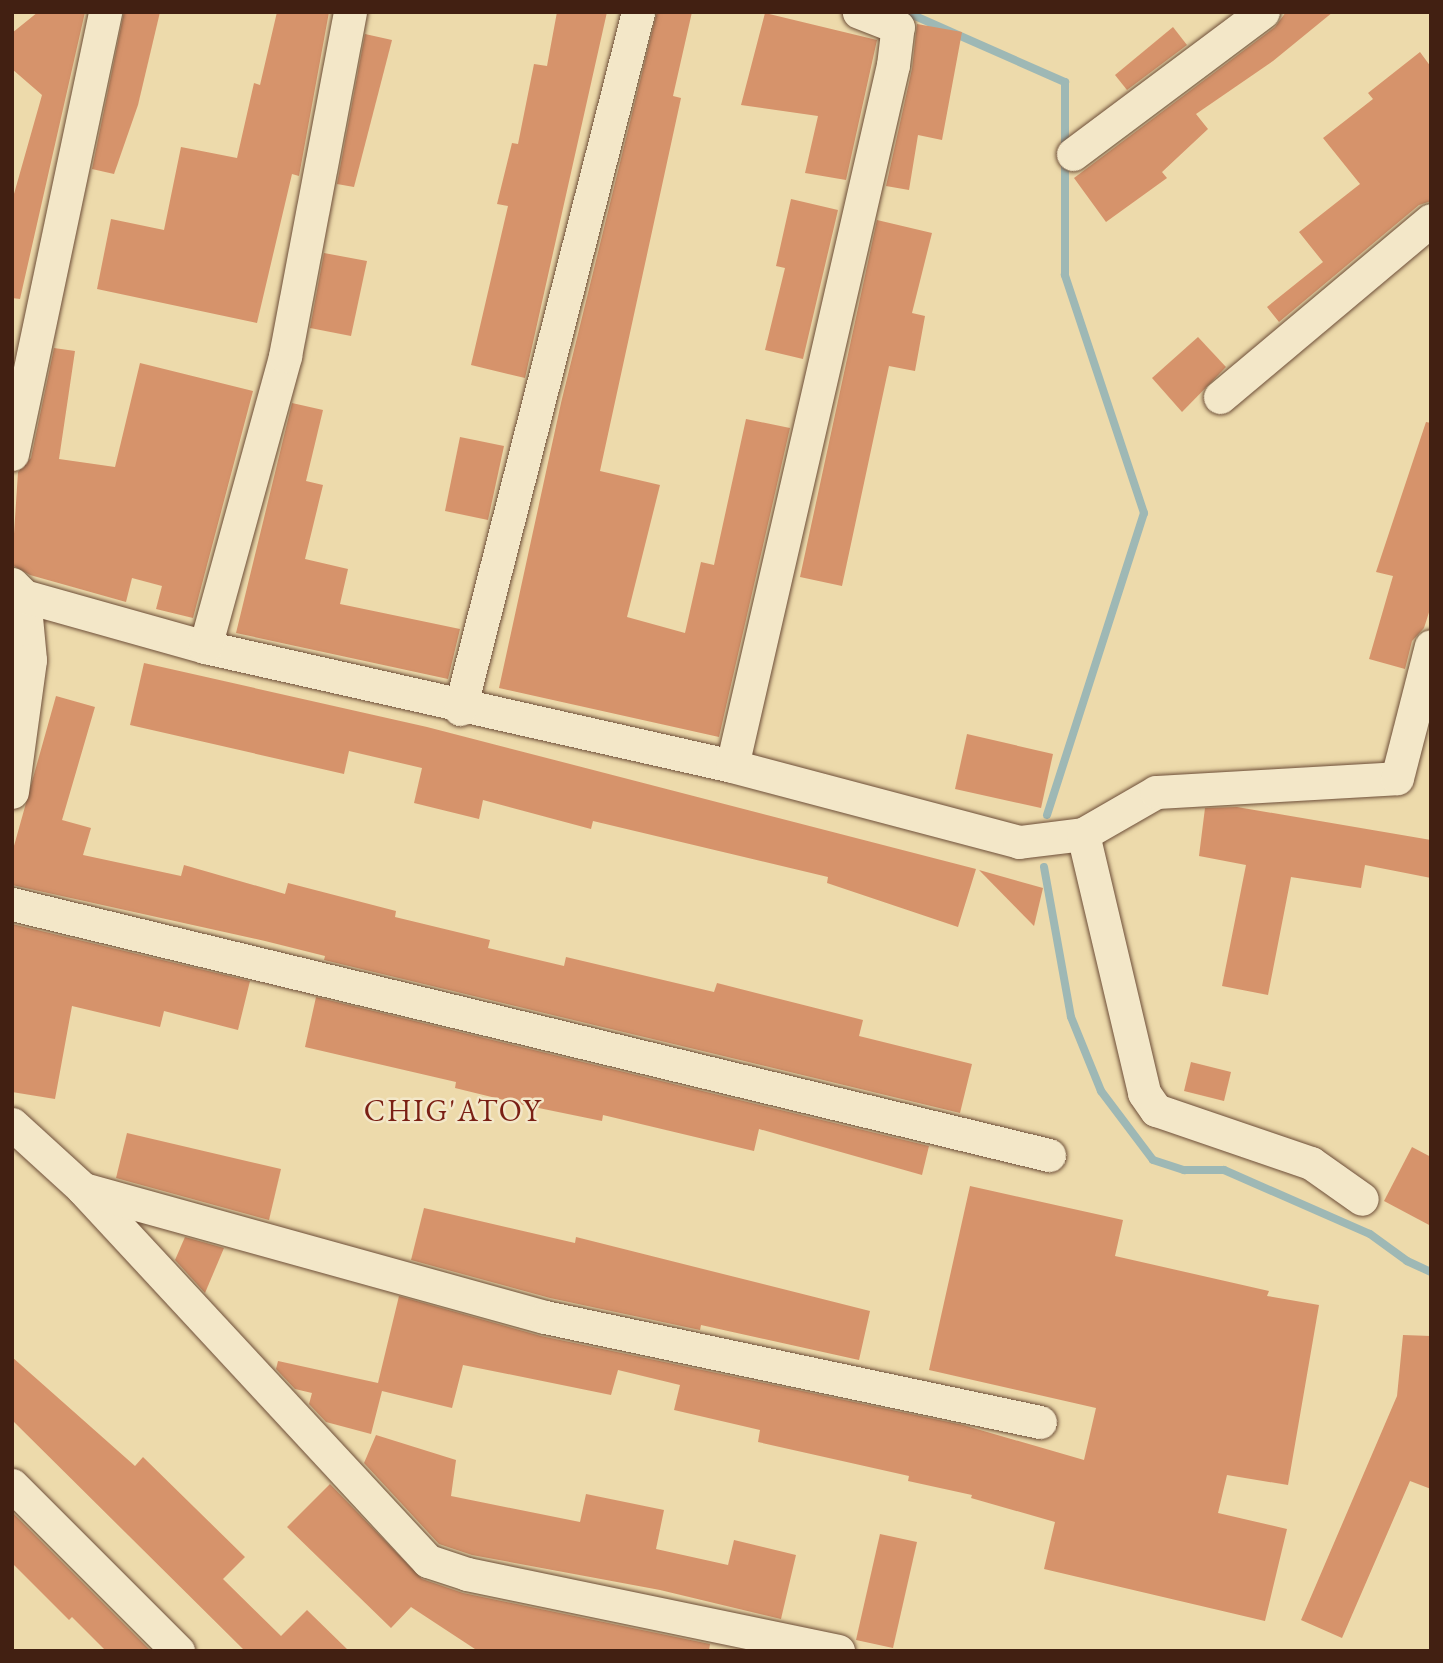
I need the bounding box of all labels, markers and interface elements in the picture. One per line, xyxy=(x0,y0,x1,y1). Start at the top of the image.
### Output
district label: CHIG'ATOY xyxy=(365,1093,541,1129)

